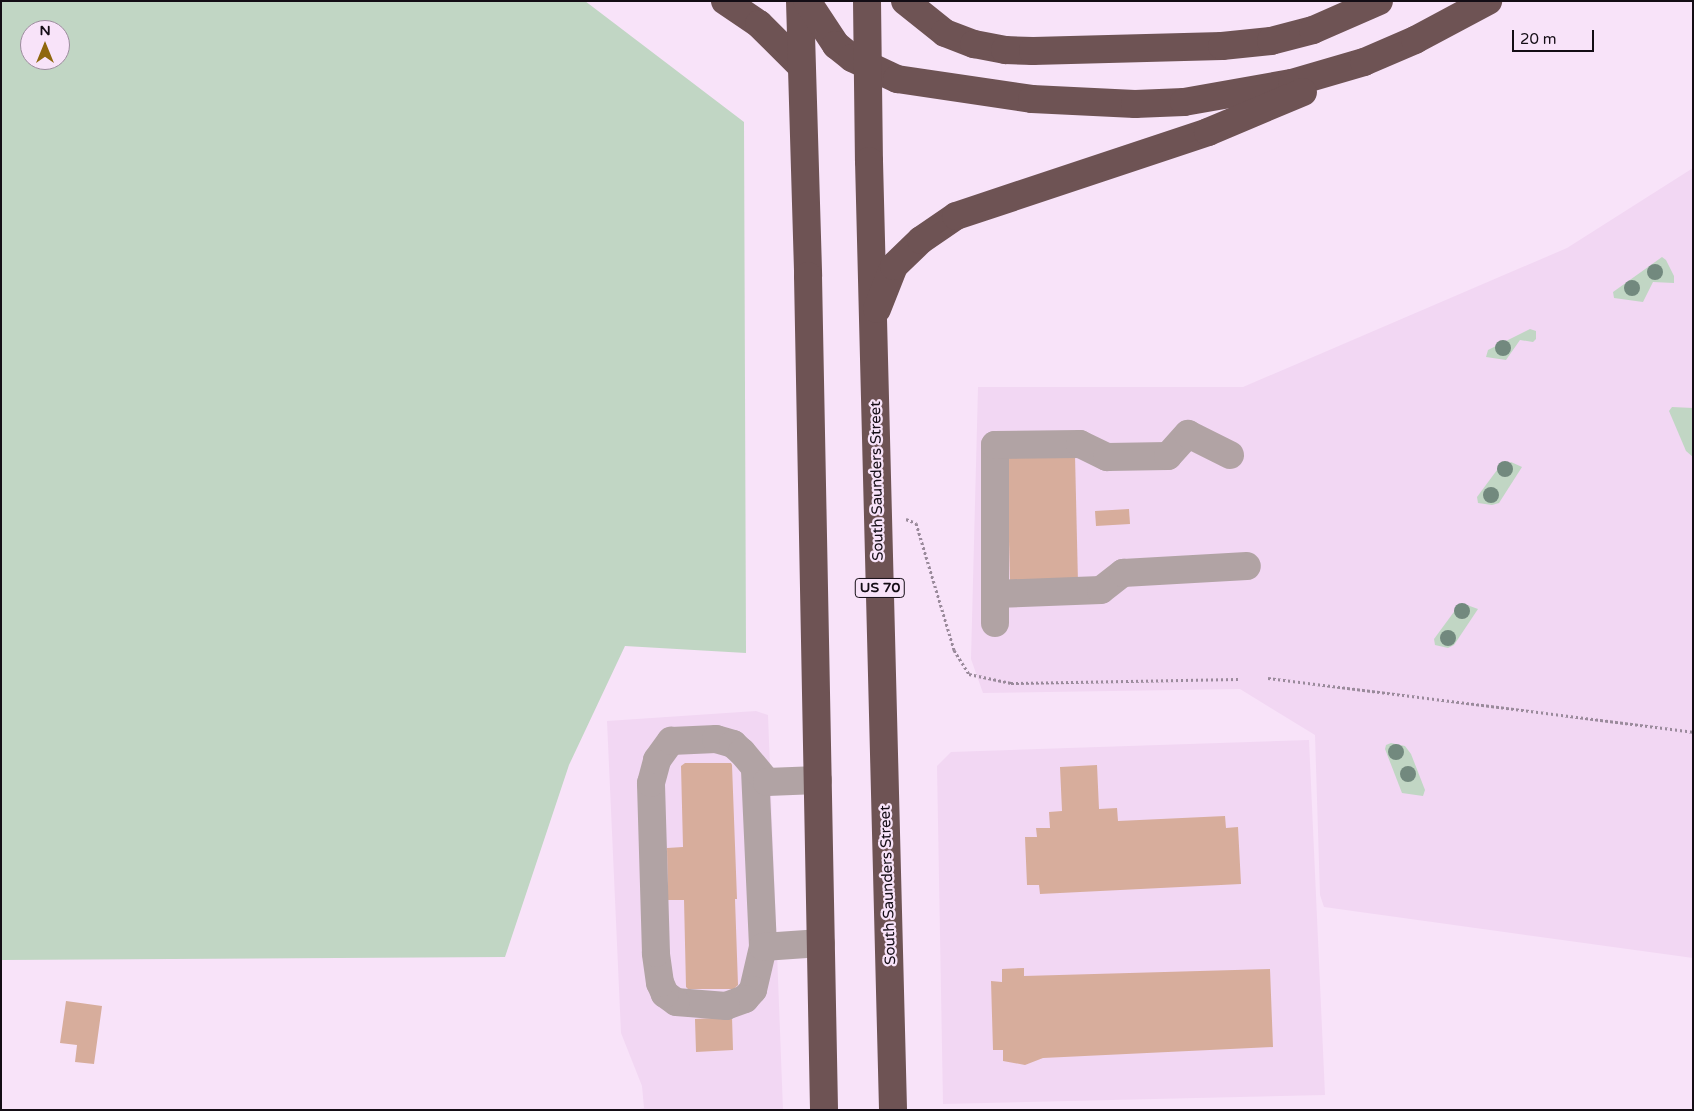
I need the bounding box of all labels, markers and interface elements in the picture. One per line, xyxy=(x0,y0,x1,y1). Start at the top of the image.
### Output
north arrow xyxy=(20,20,70,70)
scale bar xyxy=(1514,20,1596,52)
text: N xyxy=(39,22,51,39)
text: 20 m xyxy=(1520,30,1557,48)
street label: South Saunders Street xyxy=(867,401,887,561)
road number: US 70 xyxy=(854,576,906,600)
street label: South Saunders Street xyxy=(876,805,900,965)

